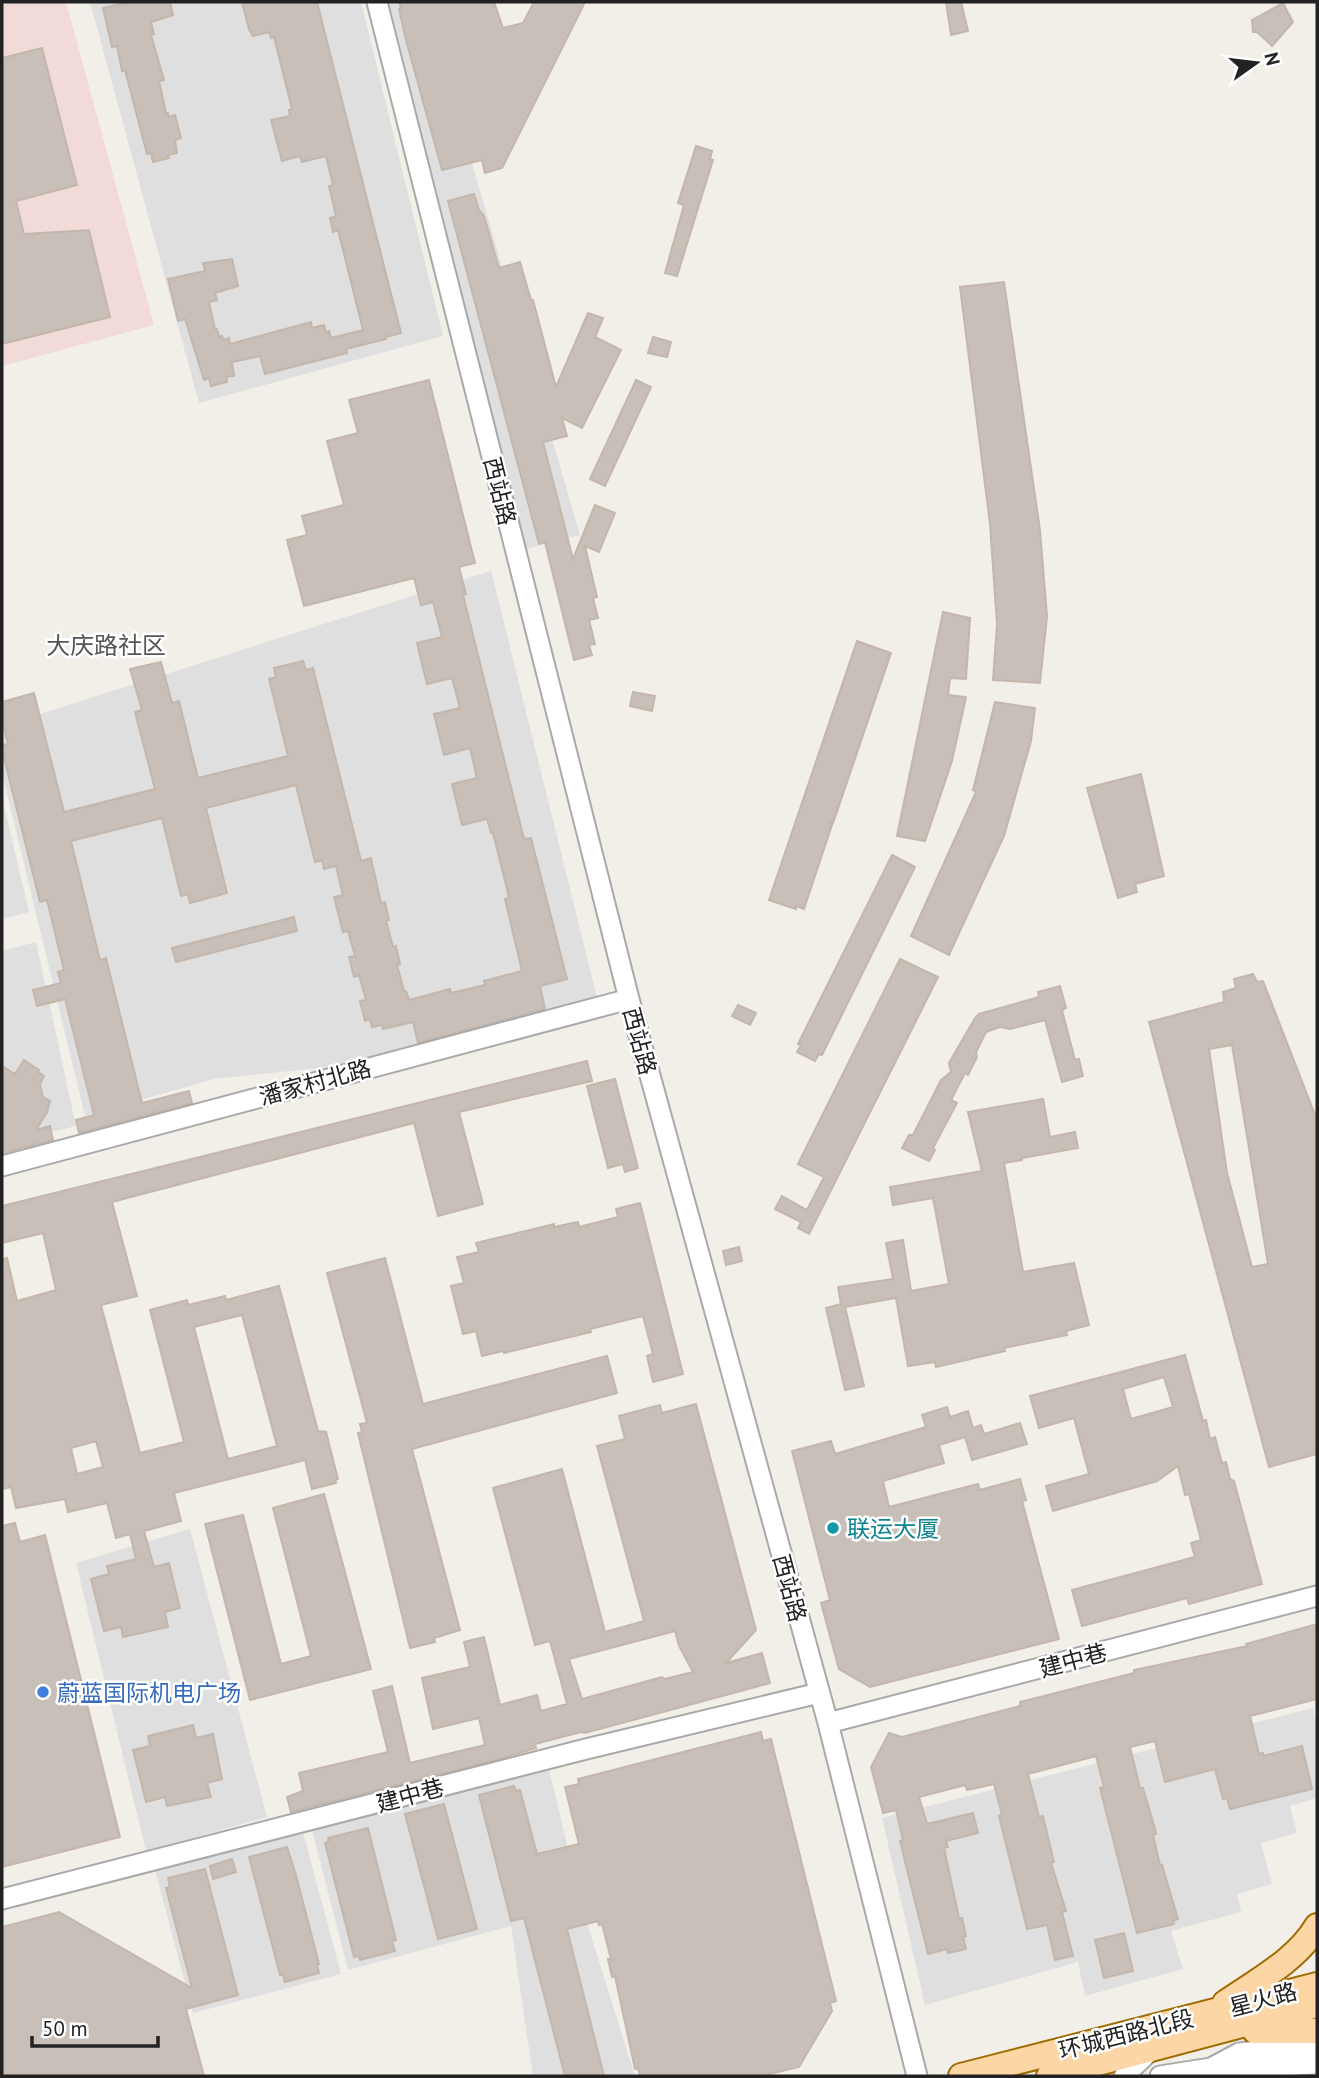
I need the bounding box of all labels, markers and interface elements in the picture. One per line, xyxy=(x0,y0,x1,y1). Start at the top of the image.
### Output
north arrow xyxy=(1221,28,1291,98)
text: N xyxy=(1259,50,1286,68)
street label: 西站路 xyxy=(478,454,522,528)
district label: 大庆路社区 xyxy=(46,630,166,661)
street label: 西站路 xyxy=(617,1004,663,1078)
street label: 潘家村北路 xyxy=(256,1053,374,1111)
place label: 联运大厦 xyxy=(847,1514,939,1543)
marker: 联运大厦 xyxy=(825,1520,841,1536)
street label: 西站路 xyxy=(767,1551,813,1625)
street label: 建中巷 xyxy=(1036,1637,1110,1683)
place label: 蔚蓝国际机电广场 xyxy=(57,1678,241,1707)
marker: 蔚蓝国际机电广场 xyxy=(35,1684,51,1700)
street label: 建中巷 xyxy=(373,1772,447,1818)
street label: 星火路 xyxy=(1226,1976,1300,2022)
street label: 环城西路北段 xyxy=(1056,2003,1196,2065)
scale bar xyxy=(32,2004,158,2048)
text: 50 m xyxy=(42,2015,88,2042)

